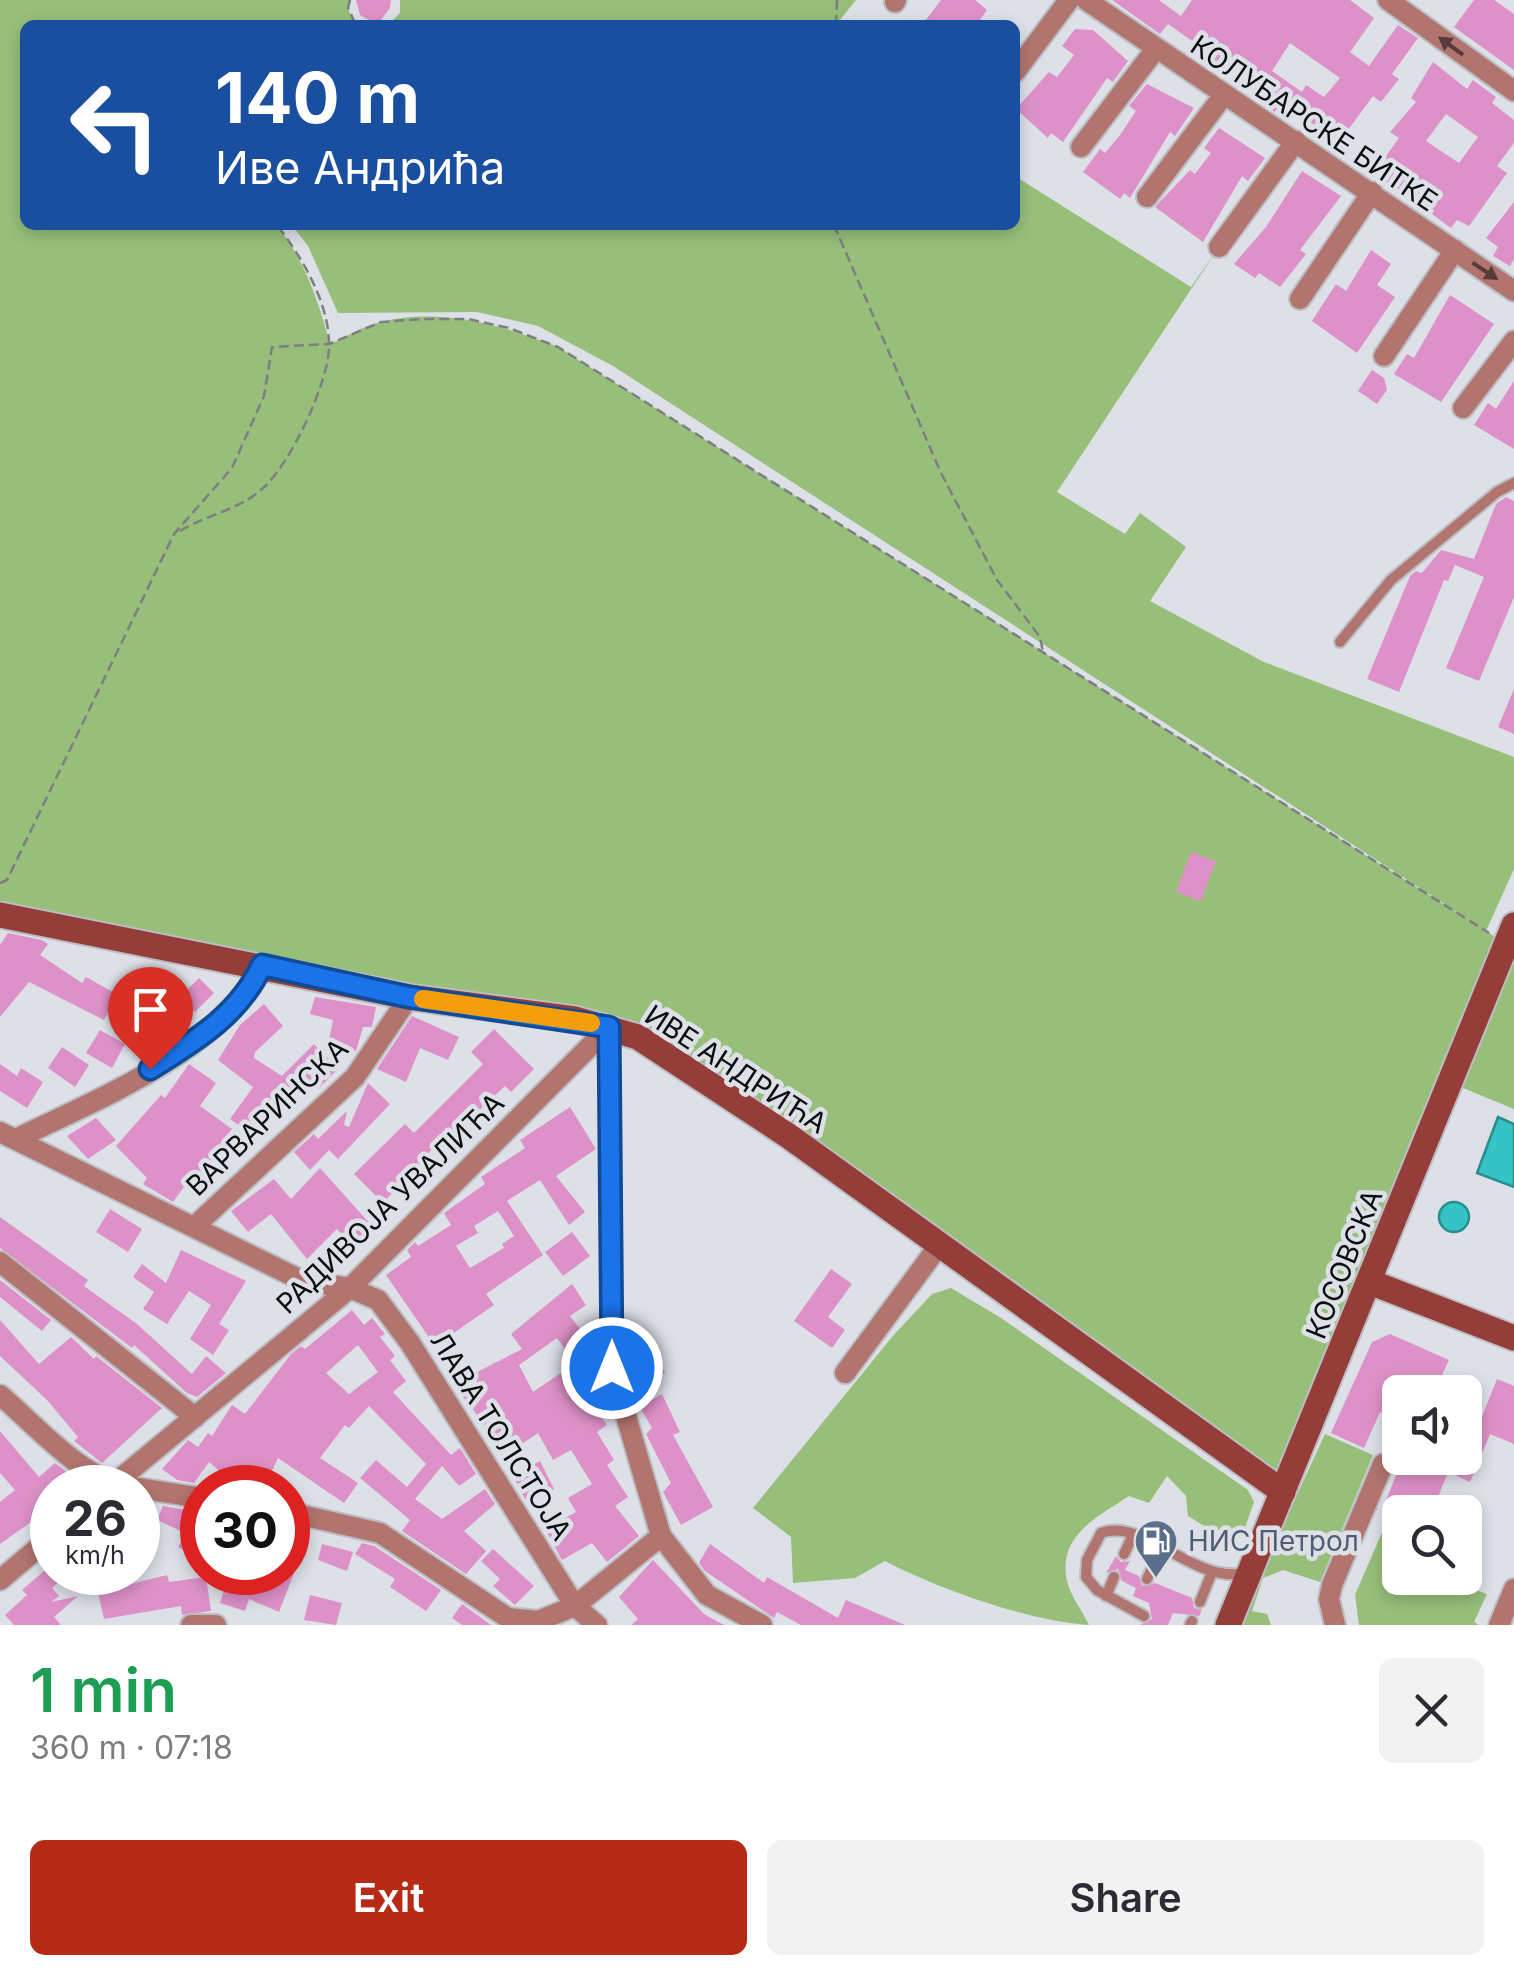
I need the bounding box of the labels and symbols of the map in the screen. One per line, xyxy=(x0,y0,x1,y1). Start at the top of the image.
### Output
street label: КОЛУБАРСКЕ БИТКЕ xyxy=(1184,28,1444,218)
one-way arrow xyxy=(1438,36,1464,56)
one-way arrow xyxy=(1471,261,1498,280)
pin xyxy=(108,967,193,1070)
street label: ИВЕ АНДРИЋА xyxy=(639,997,833,1141)
street label: ВАРВАРИНСКА xyxy=(179,1031,355,1203)
street label: РАДИВОЈА УВАЛИЋА xyxy=(269,1086,511,1320)
street label: КОСОВСКА xyxy=(1299,1184,1389,1344)
position arrow xyxy=(560,1316,664,1420)
street label: ЛАВА ТОЛСТОЈА xyxy=(423,1326,579,1546)
speed limit sign: 30 xyxy=(180,1465,310,1595)
fuel station icon: НИС Петрол xyxy=(1133,1518,1179,1579)
place label: НИС Петрол xyxy=(1188,1524,1359,1558)

